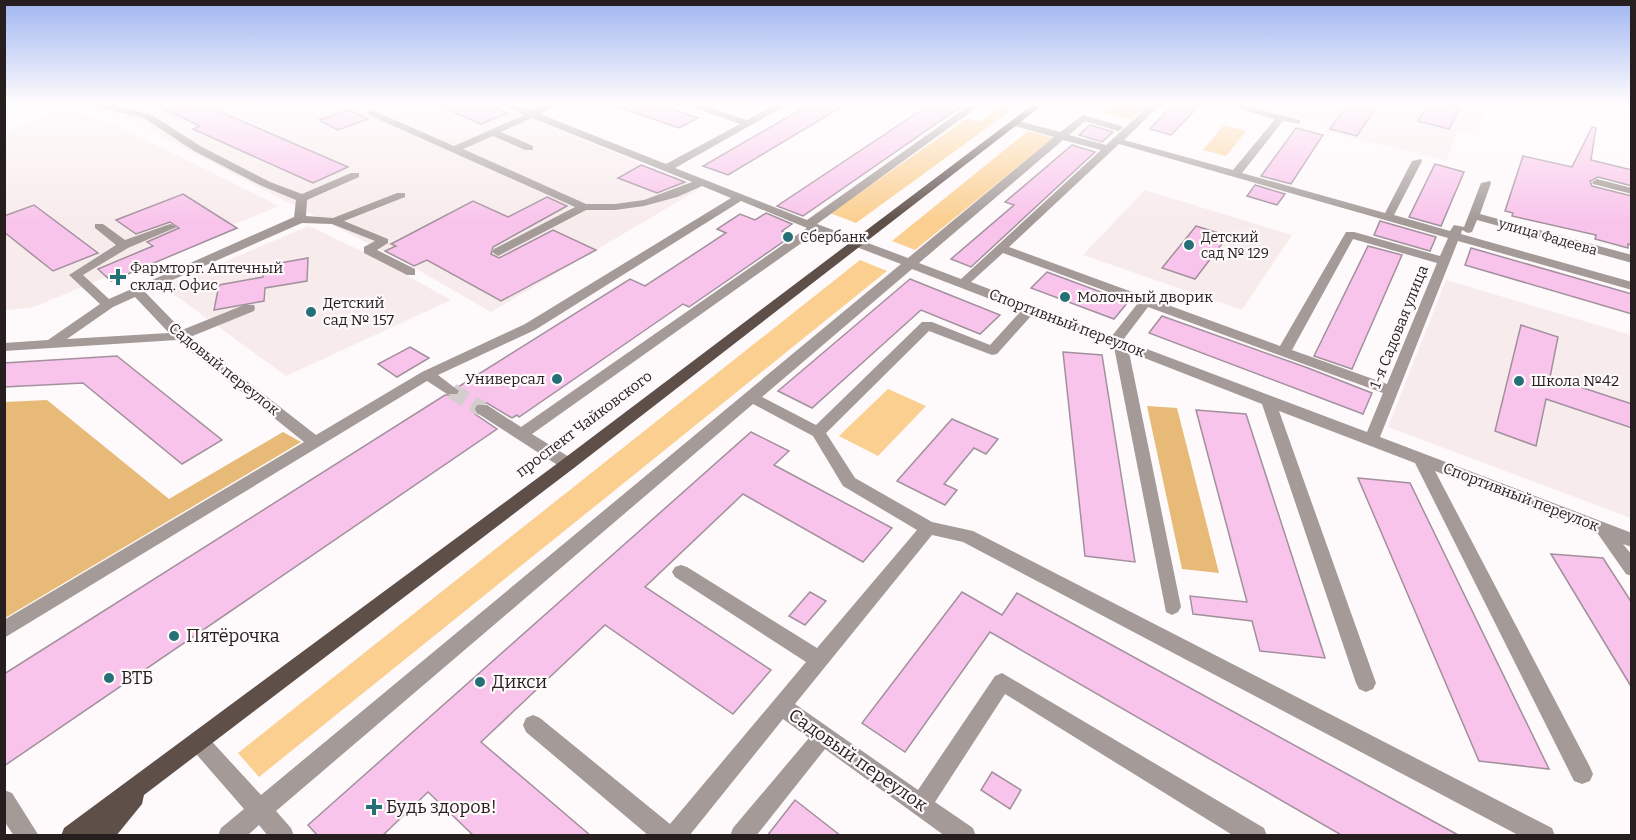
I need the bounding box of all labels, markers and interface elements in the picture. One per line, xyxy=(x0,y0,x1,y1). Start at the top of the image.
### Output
street label: улица Фадеева xyxy=(1496,215,1600,259)
place label: Сбербанк xyxy=(800,229,867,246)
place label: Детский сад № 129 xyxy=(1201,229,1269,262)
marker: Сбербанк xyxy=(781,230,795,244)
marker: Детский сад № 129 xyxy=(1182,238,1196,252)
place label: Фармторг. Аптечный склад. Офис xyxy=(130,259,283,294)
street label: 1-я Садовая улица xyxy=(1366,263,1432,391)
marker: Фармторг. Аптечный склад. Офис xyxy=(111,270,125,284)
street label: Спортивный переулок xyxy=(987,285,1148,361)
place label: Молочный дворик xyxy=(1077,288,1213,306)
marker: Молочный дворик xyxy=(1058,290,1072,304)
place label: Детский сад № 157 xyxy=(323,294,395,329)
marker: Детский сад № 157 xyxy=(304,305,318,319)
street label: Садовый переулок xyxy=(165,319,283,419)
street label: проспект Чайковского xyxy=(512,367,656,481)
place label: Универсал xyxy=(465,370,545,388)
marker: Универсал xyxy=(550,372,564,386)
place label: Школа №42 xyxy=(1531,372,1619,390)
marker: Школа №42 xyxy=(1512,374,1526,388)
street label: Спортивный переулок xyxy=(1441,459,1602,535)
place label: Пятёрочка xyxy=(186,625,280,647)
marker: Пятёрочка xyxy=(167,629,181,643)
place label: ВТБ xyxy=(121,667,153,689)
marker: ВТБ xyxy=(102,671,116,685)
place label: Дикси xyxy=(492,671,547,693)
marker: Дикси xyxy=(473,675,487,689)
street label: Садовый переулок xyxy=(784,704,932,816)
place label: Будь здоров! xyxy=(386,796,497,818)
marker: Будь здоров! xyxy=(367,800,381,814)

